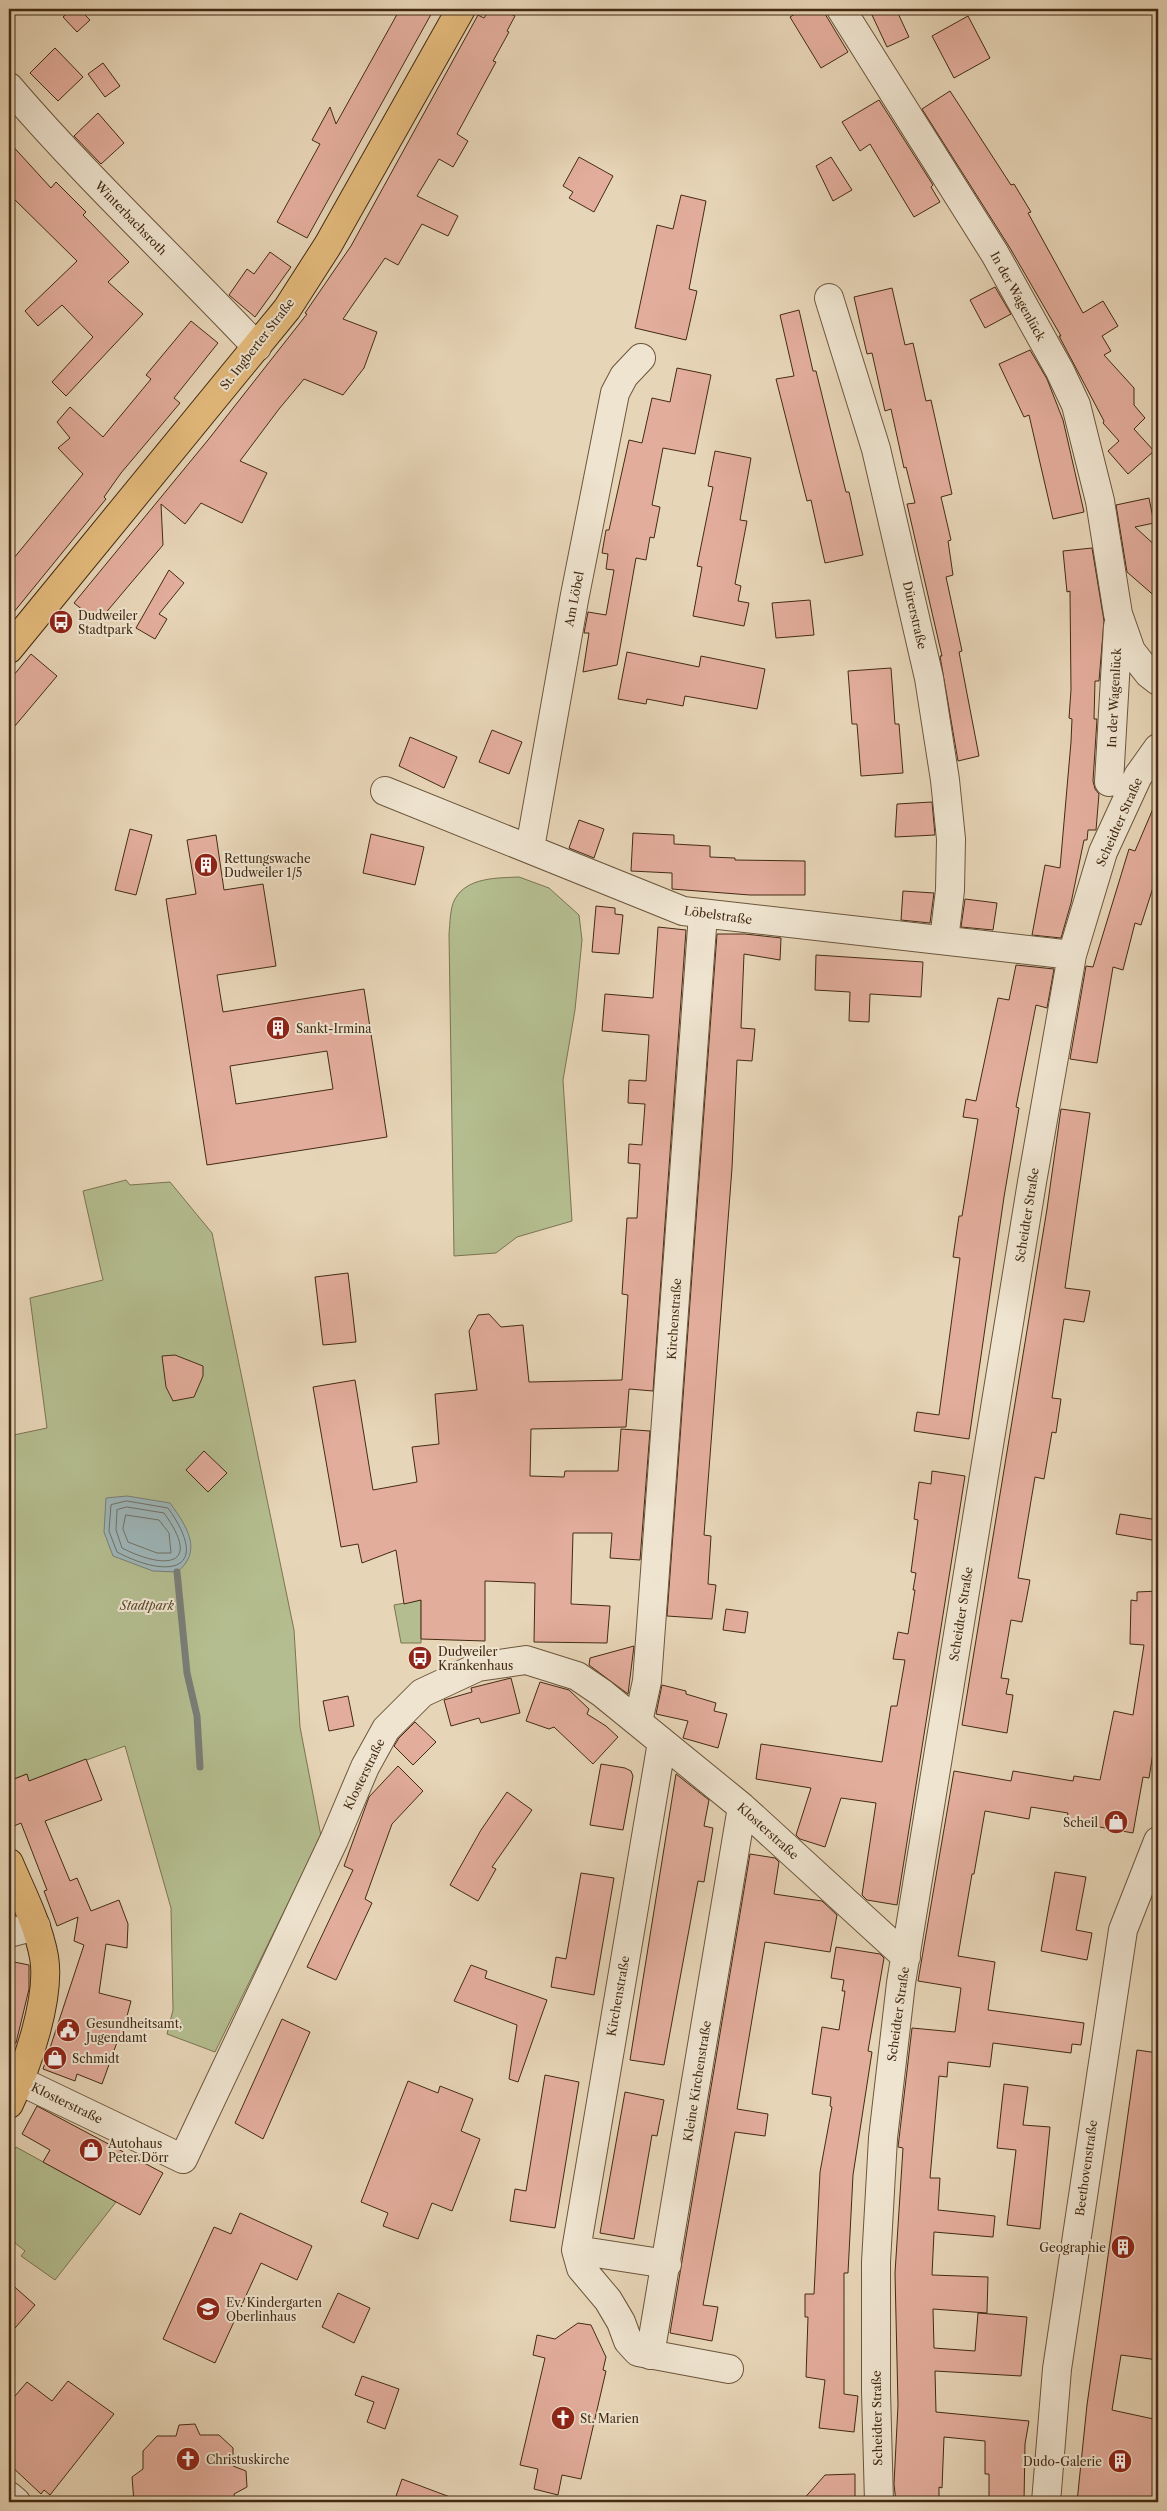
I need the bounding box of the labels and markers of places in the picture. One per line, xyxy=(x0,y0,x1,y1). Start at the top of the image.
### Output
place label: Dudweiler Stadtpark xyxy=(78,608,138,637)
bus stop icon: Dudweiler Stadtpark xyxy=(48,609,74,635)
place label: Rettungswache Dudweiler 1/5 xyxy=(224,851,311,880)
building icon: Rettungswache Dudweiler 1/5 xyxy=(193,852,219,878)
building icon: Sankt-Irmina xyxy=(265,1015,291,1041)
place label: Sankt-Irmina xyxy=(296,1021,372,1036)
place label: Dudweiler Krankenhaus xyxy=(438,1644,513,1673)
bus stop icon: Dudweiler Krankenhaus xyxy=(407,1645,433,1671)
shop icon: Scheil xyxy=(1103,1809,1129,1835)
place label: Scheil xyxy=(1063,1815,1098,1830)
place label: Gesundheitsamt, Jugendamt xyxy=(84,2016,182,2045)
public building icon: Gesundheitsamt, Jugendamt xyxy=(55,2017,81,2043)
shop icon: Schmidt xyxy=(42,2045,68,2071)
place label: Schmidt xyxy=(72,2051,120,2066)
place label: Autohaus Peter Dörr xyxy=(107,2136,169,2165)
shop icon: Autohaus Peter Dörr xyxy=(78,2137,104,2163)
building icon: Geographie xyxy=(1110,2234,1136,2260)
place label: Geographie xyxy=(1039,2240,1106,2255)
place label: Ev. Kindergarten Oberlinhaus xyxy=(226,2295,323,2324)
school or university icon: Ev. Kindergarten Oberlinhaus xyxy=(195,2296,221,2322)
church icon: St. Marien xyxy=(550,2405,576,2431)
place label: St. Marien xyxy=(580,2411,640,2426)
church icon: Christuskirche xyxy=(175,2446,201,2472)
building icon: Dudo-Galerie xyxy=(1107,2448,1133,2474)
place label: Christuskirche xyxy=(206,2452,290,2467)
place label: Dudo-Galerie xyxy=(1023,2454,1102,2469)

